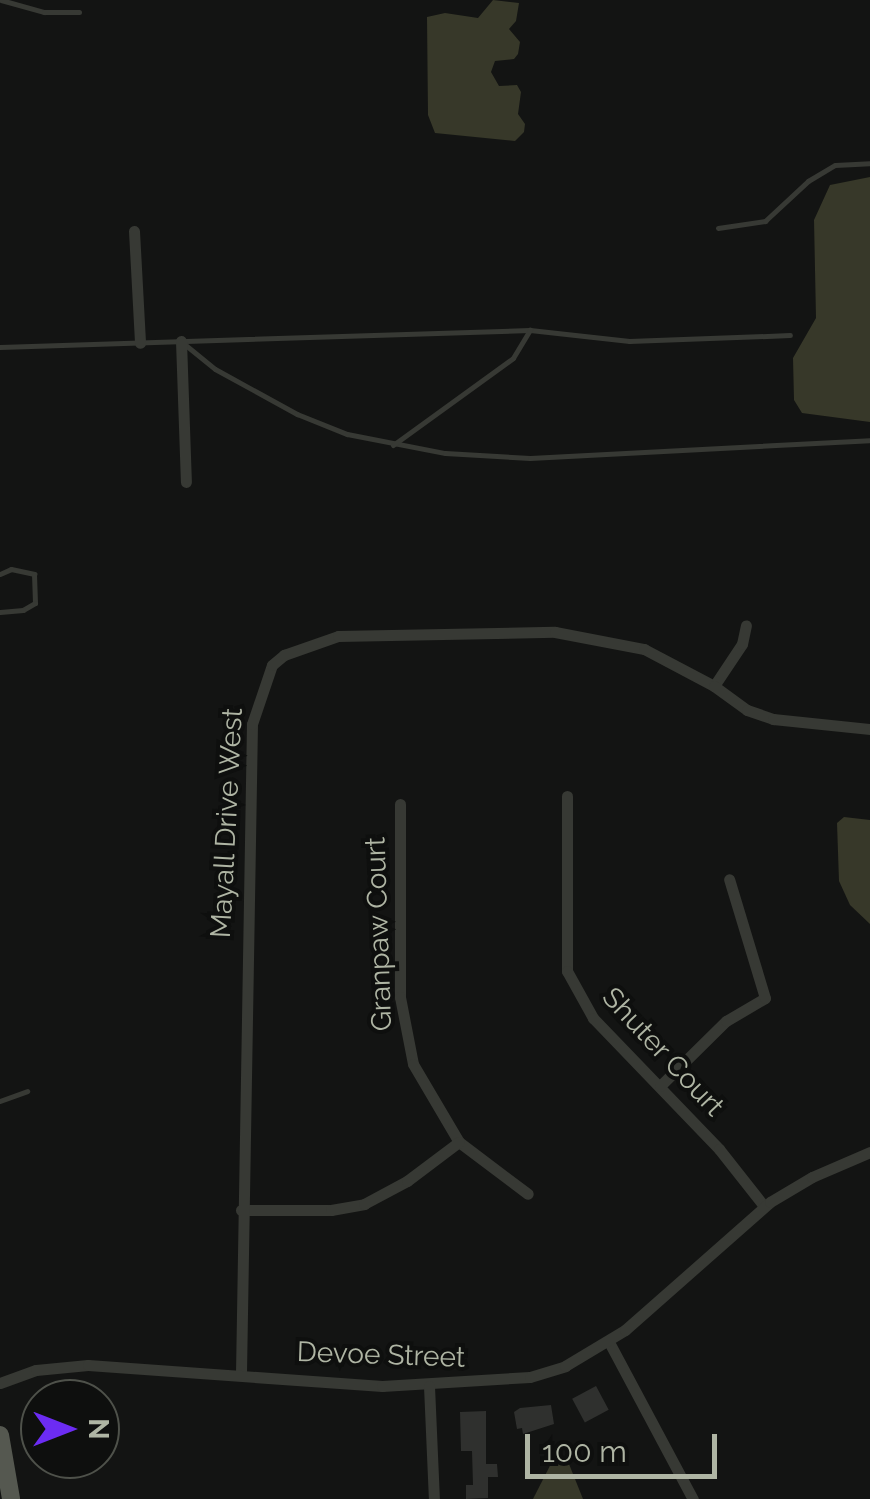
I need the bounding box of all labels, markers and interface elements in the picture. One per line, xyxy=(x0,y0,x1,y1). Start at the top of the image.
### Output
street label: Mayall Drive West xyxy=(204,706,250,940)
street label: Granpaw Court xyxy=(359,836,399,1032)
street label: Shuter Court xyxy=(595,980,731,1124)
street label: Devoe Street xyxy=(296,1335,466,1375)
north arrow xyxy=(20,1379,120,1479)
scale bar xyxy=(530,1414,722,1476)
text: N xyxy=(82,1418,115,1440)
text: 100 m xyxy=(542,1434,627,1469)

